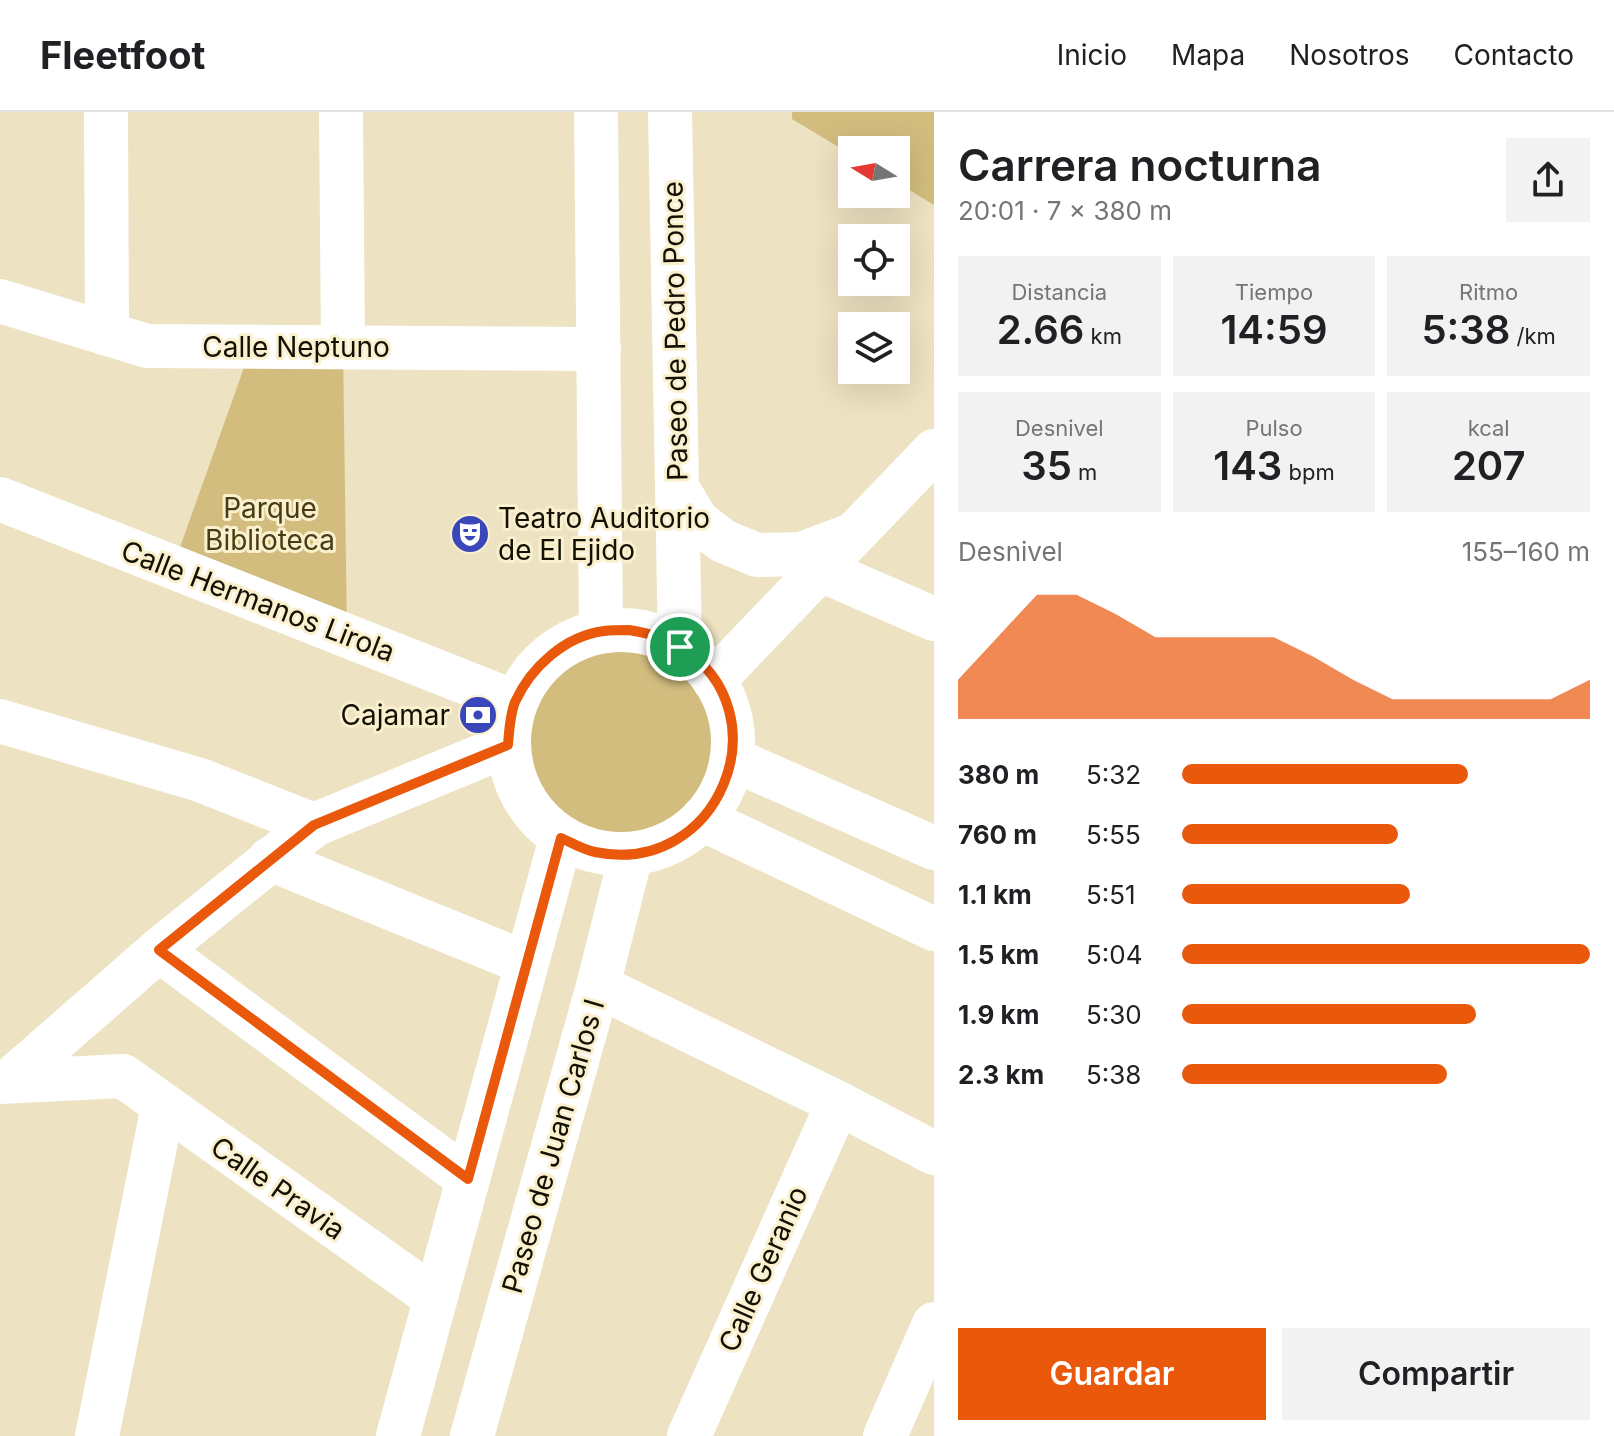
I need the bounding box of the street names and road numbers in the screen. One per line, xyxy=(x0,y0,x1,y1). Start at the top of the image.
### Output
street label: Paseo de Pedro Ponce xyxy=(655,181,695,481)
street label: Calle Neptuno xyxy=(202,330,390,364)
street label: Calle Hermanos Lirola xyxy=(116,533,400,669)
street label: Paseo de Juan Carlos I xyxy=(495,995,611,1297)
street label: Calle Pravia xyxy=(204,1129,352,1247)
street label: Calle Geranio xyxy=(711,1181,815,1357)

